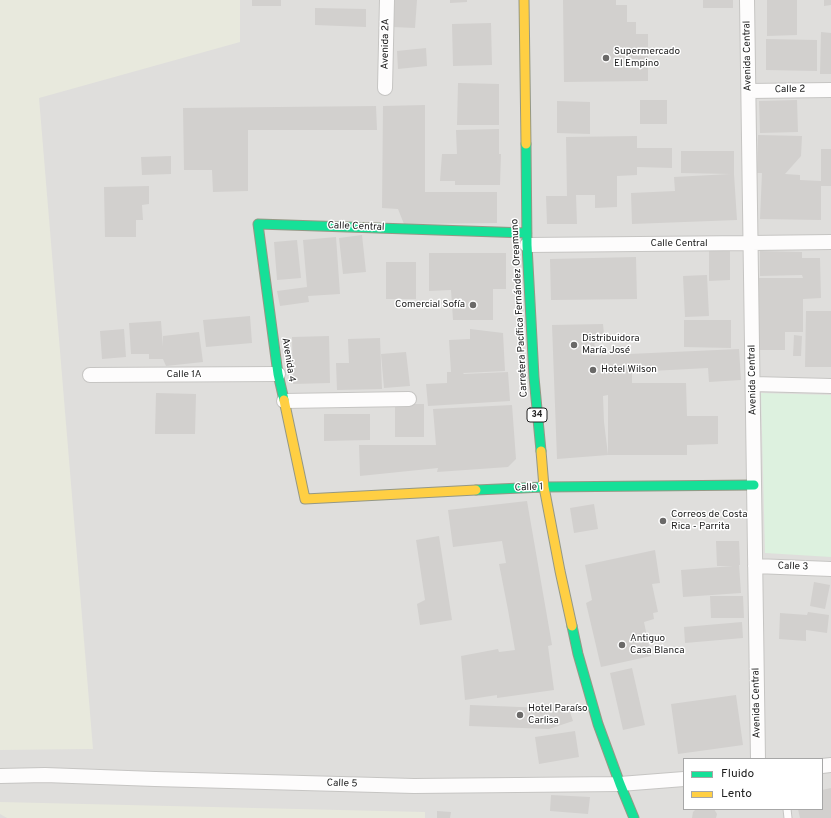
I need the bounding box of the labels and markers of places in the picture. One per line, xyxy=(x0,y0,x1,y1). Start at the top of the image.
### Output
place label: Supermercado El Empino xyxy=(614,46,680,70)
marker: Supermercado El Empino xyxy=(601,53,611,63)
place label: Comercial Sofía xyxy=(395,299,465,311)
marker: Comercial Sofía xyxy=(468,300,478,310)
place label: Distribuidora María José xyxy=(582,333,640,356)
marker: Distribuidora María José xyxy=(569,340,579,350)
place label: Hotel Wilson xyxy=(601,364,657,376)
marker: Hotel Wilson xyxy=(588,365,598,375)
place label: Correos de Costa Rica - Parrita xyxy=(671,509,747,532)
marker: Correos de Costa Rica - Parrita xyxy=(658,516,668,526)
place label: Antiguo Casa Blanca xyxy=(630,633,684,656)
marker: Antiguo Casa Blanca xyxy=(617,640,627,650)
place label: Hotel Paraíso Carlisa xyxy=(528,703,588,726)
marker: Hotel Paraíso Carlisa xyxy=(515,710,525,720)

